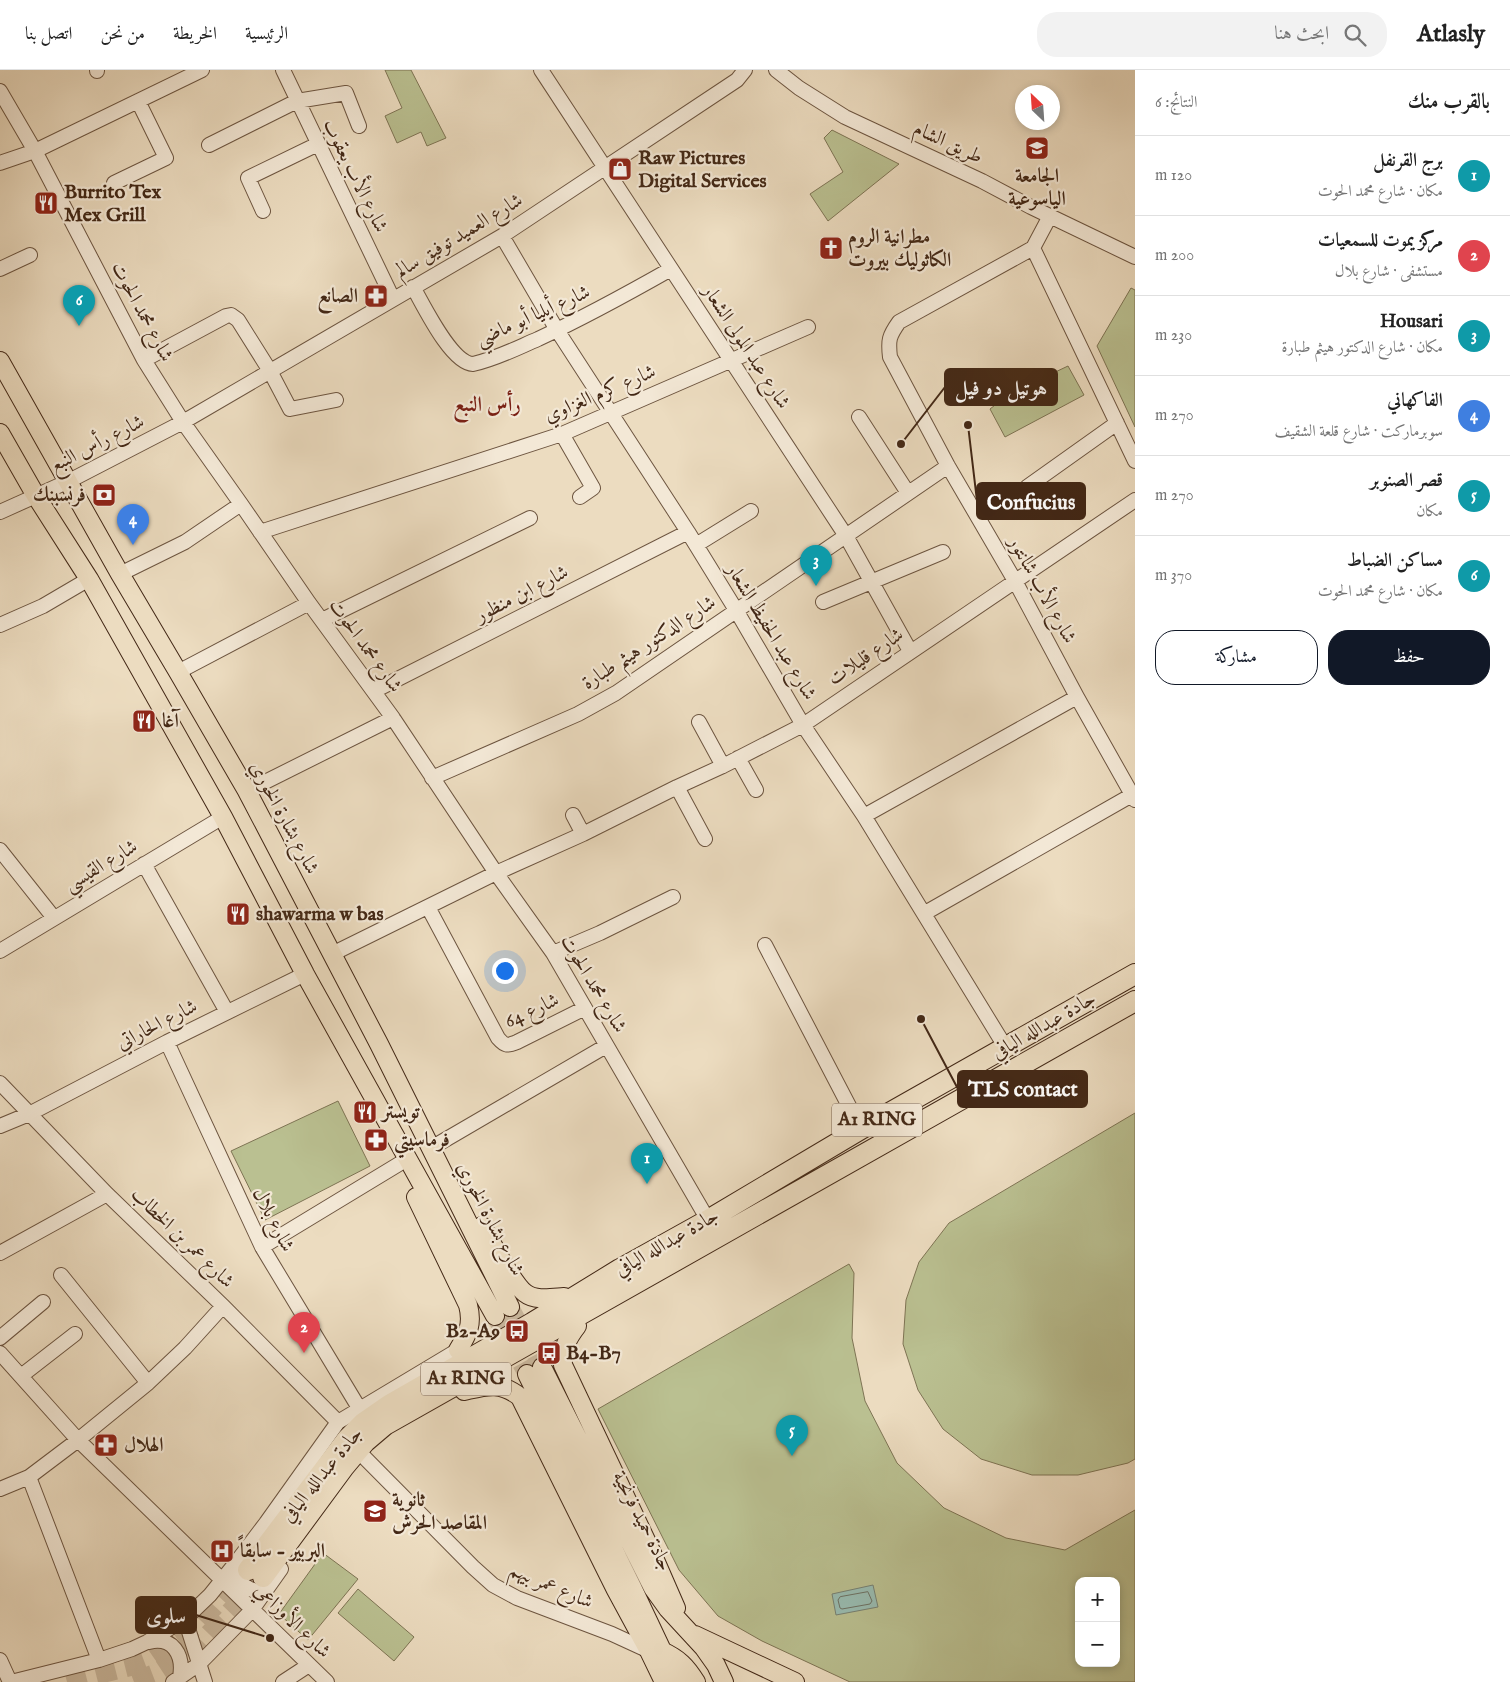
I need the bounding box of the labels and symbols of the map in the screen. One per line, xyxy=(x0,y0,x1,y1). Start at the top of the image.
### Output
north arrow xyxy=(1015,85,1060,130)
street label: شارع الأب يعقوب xyxy=(313,113,397,239)
street label: طريق الشام xyxy=(908,116,987,174)
school or university icon: الجامعة الياسوعية xyxy=(1024,135,1050,161)
place label: Raw Pictures Digital Services xyxy=(638,146,767,194)
shop icon: Raw Pictures Digital Services xyxy=(607,156,633,182)
place label: الجامعة الياسوعية xyxy=(1008,164,1066,212)
place label: Burrito Tex Mex Grill xyxy=(64,180,162,228)
street label: شارع العميد توفيق سالم xyxy=(390,188,530,287)
restaurant icon: Burrito Tex Mex Grill xyxy=(33,190,59,216)
place label: مطرانية الروم الكاثوليك بيروت xyxy=(848,225,951,273)
church icon: مطرانية الروم الكاثوليك بيروت xyxy=(818,235,844,261)
street label: شارع محمد الحوت xyxy=(102,258,179,368)
street label: شارع أيليا أبو ماضي xyxy=(471,277,596,357)
street label: شارع عبد المولى الشعار xyxy=(692,278,796,416)
pharmacy icon: الصانع xyxy=(363,283,389,309)
place label: الصانع xyxy=(317,284,358,314)
pin: 6 xyxy=(63,285,95,326)
street label: شارع كرم الغزاوي xyxy=(540,359,661,432)
callout: هوتيل دو فيل xyxy=(945,369,1057,405)
text: هوتيل دو فيل xyxy=(955,376,1047,403)
district label: رأس النبع xyxy=(453,390,521,423)
street label: شارع رأس النبع xyxy=(44,407,151,482)
bank icon: فرنسبنك xyxy=(91,482,117,508)
place label: فرنسبنك xyxy=(33,483,86,508)
callout: Confucius xyxy=(977,483,1085,519)
text: Confucius xyxy=(987,490,1075,517)
pin: 4 xyxy=(117,504,149,545)
street label: شارع الأب شانتور xyxy=(998,528,1085,650)
pin: 3 xyxy=(800,545,832,586)
street label: شارع عبد الحفيظ الشعار xyxy=(716,557,822,707)
street label: شارع ابن منظور xyxy=(469,560,575,633)
street label: شارع الدكتور هيثم طبارة xyxy=(577,590,724,701)
street label: شارع محمد الحوت xyxy=(319,594,407,700)
street label: شارع قليلات xyxy=(823,623,911,695)
restaurant icon: آغا xyxy=(131,708,157,734)
place label: آغا xyxy=(162,708,181,734)
street label: شارع بشارة الخوري xyxy=(240,757,324,881)
street label: شارع القيسي xyxy=(60,834,145,902)
restaurant icon: shawarma w bas xyxy=(225,901,251,927)
place label: shawarma w bas xyxy=(256,902,384,927)
street label: شارع محمد الحوت xyxy=(551,930,632,1040)
your location xyxy=(492,958,518,984)
street label: جادة عبدالله اليافي xyxy=(987,986,1102,1068)
street label: شارع 64 xyxy=(501,988,565,1038)
street label: شارع الحاراتي xyxy=(112,994,204,1060)
callout: TLS contact xyxy=(958,1071,1087,1107)
text: TLS contact xyxy=(967,1077,1079,1104)
restaurant icon: تويستر xyxy=(352,1099,378,1125)
place label: تويستر xyxy=(380,1100,421,1125)
road number: A1 RING xyxy=(832,1104,922,1136)
pharmacy icon: فرماسيتي xyxy=(363,1127,389,1153)
place label: فرماسيتي xyxy=(394,1128,450,1159)
pin: 1 xyxy=(631,1143,663,1184)
street label: شارع بشارة الخوري xyxy=(447,1158,529,1282)
street label: شارع عمر بن الخطاب xyxy=(122,1182,239,1297)
street label: شارع بلال xyxy=(243,1184,300,1258)
street label: جادة عبدالله اليافي xyxy=(610,1203,725,1285)
pin: 2 xyxy=(288,1312,320,1353)
bus stop icon: B2-A9 xyxy=(504,1318,530,1344)
place label: B2-A9 xyxy=(446,1319,500,1344)
bus stop icon: B4-B7 xyxy=(536,1340,562,1366)
place label: B4-B7 xyxy=(566,1341,621,1366)
road number: A1 RING xyxy=(421,1362,511,1396)
pin: 5 xyxy=(776,1415,808,1456)
street label: جادة عبدالله اليافي xyxy=(276,1422,370,1529)
pharmacy icon: الهلال xyxy=(93,1432,119,1458)
place label: الهلال xyxy=(124,1433,164,1458)
street label: جادة حميد فرنجية xyxy=(606,1467,678,1575)
place label: ثانوية المقاصد الحرش xyxy=(392,1488,487,1536)
school or university icon: ثانوية المقاصد الحرش xyxy=(362,1498,388,1524)
place label: البربير - سابقاً xyxy=(238,1534,325,1564)
hospital icon: البربير - سابقاً xyxy=(209,1538,235,1564)
street label: شارع عمر بيهم xyxy=(503,1557,597,1619)
street label: شارع الأوزاعي xyxy=(245,1575,339,1667)
callout: سلوى xyxy=(136,1597,196,1633)
text: سلوى xyxy=(146,1604,186,1631)

